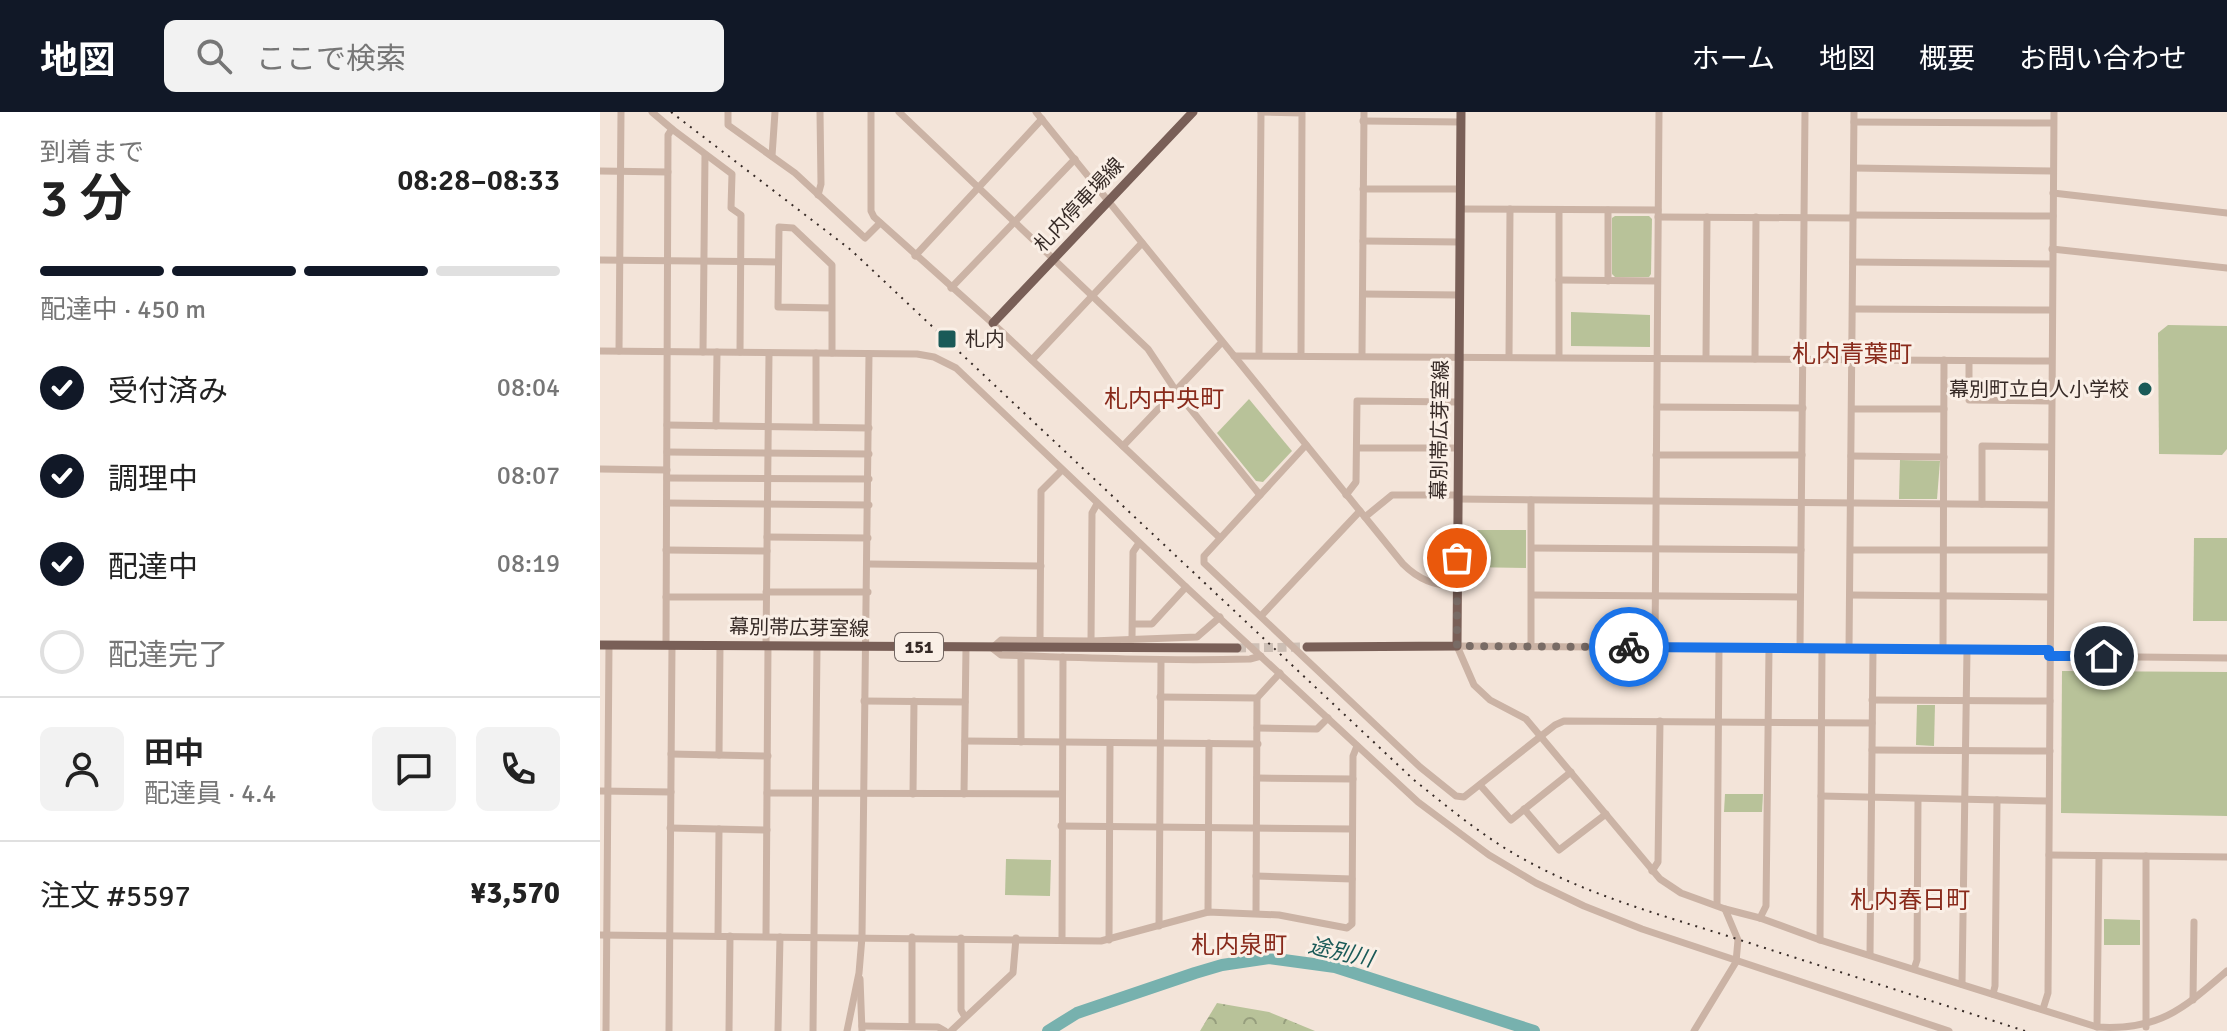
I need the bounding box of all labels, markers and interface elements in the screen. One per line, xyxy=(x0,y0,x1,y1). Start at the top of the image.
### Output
search box xyxy=(164,20,724,92)
icon: search xyxy=(192,34,236,78)
text: 地図 xyxy=(40,37,116,84)
text: ここで検索 xyxy=(256,41,406,78)
text: ホーム xyxy=(1692,42,1775,76)
text: 地図 xyxy=(1819,42,1875,76)
text: 概要 xyxy=(1919,42,1975,76)
text: お問い合わせ xyxy=(2019,42,2187,76)
text: 到着まで xyxy=(40,137,144,169)
street label: 札内停車場線 xyxy=(1029,153,1129,257)
text: 08:28–08:33 xyxy=(397,162,560,199)
text: 3 分 xyxy=(40,167,132,231)
text: 配達中 · 450 m xyxy=(40,294,206,326)
place label: 札内 xyxy=(965,327,1005,352)
marker: 札内 xyxy=(936,328,958,350)
district label: 札内青葉町 xyxy=(1792,339,1912,369)
street label: 幕別帯広芽室線 xyxy=(1426,360,1454,500)
icon: check xyxy=(40,366,84,410)
text: 08:04 xyxy=(497,372,560,404)
text: 受付済み xyxy=(108,373,228,410)
place label: 幕別町立白人小学校 xyxy=(1949,377,2129,402)
marker: 幕別町立白人小学校 xyxy=(2136,380,2154,398)
district label: 札内中央町 xyxy=(1104,384,1224,414)
icon: check xyxy=(40,454,84,498)
text: 08:07 xyxy=(497,460,560,492)
text: 調理中 xyxy=(108,461,198,498)
pin xyxy=(1423,524,1491,592)
icon: bag xyxy=(1435,536,1479,580)
icon: check xyxy=(40,542,84,586)
text: 08:19 xyxy=(497,548,560,580)
text: 配達中 xyxy=(108,549,198,586)
courier xyxy=(1589,607,1669,687)
street label: 幕別帯広芽室線 xyxy=(729,614,869,642)
pin xyxy=(2070,622,2138,690)
icon: bike xyxy=(1607,625,1651,669)
road number: 151 xyxy=(895,633,943,661)
icon: home xyxy=(2082,634,2126,678)
text: 配達完了 xyxy=(108,637,228,674)
button: person xyxy=(40,727,124,811)
button: chat xyxy=(372,727,456,811)
button: phone xyxy=(476,727,560,811)
text: 田中 xyxy=(144,735,204,772)
text: 配達員 · 4.4 xyxy=(144,778,276,810)
text: ¥3,570 xyxy=(470,875,560,912)
text: 注文 #5597 xyxy=(40,878,191,915)
district label: 札内春日町 xyxy=(1850,885,1970,915)
district label: 札内泉町 xyxy=(1191,930,1287,960)
water label: 途別川 xyxy=(1306,931,1378,973)

